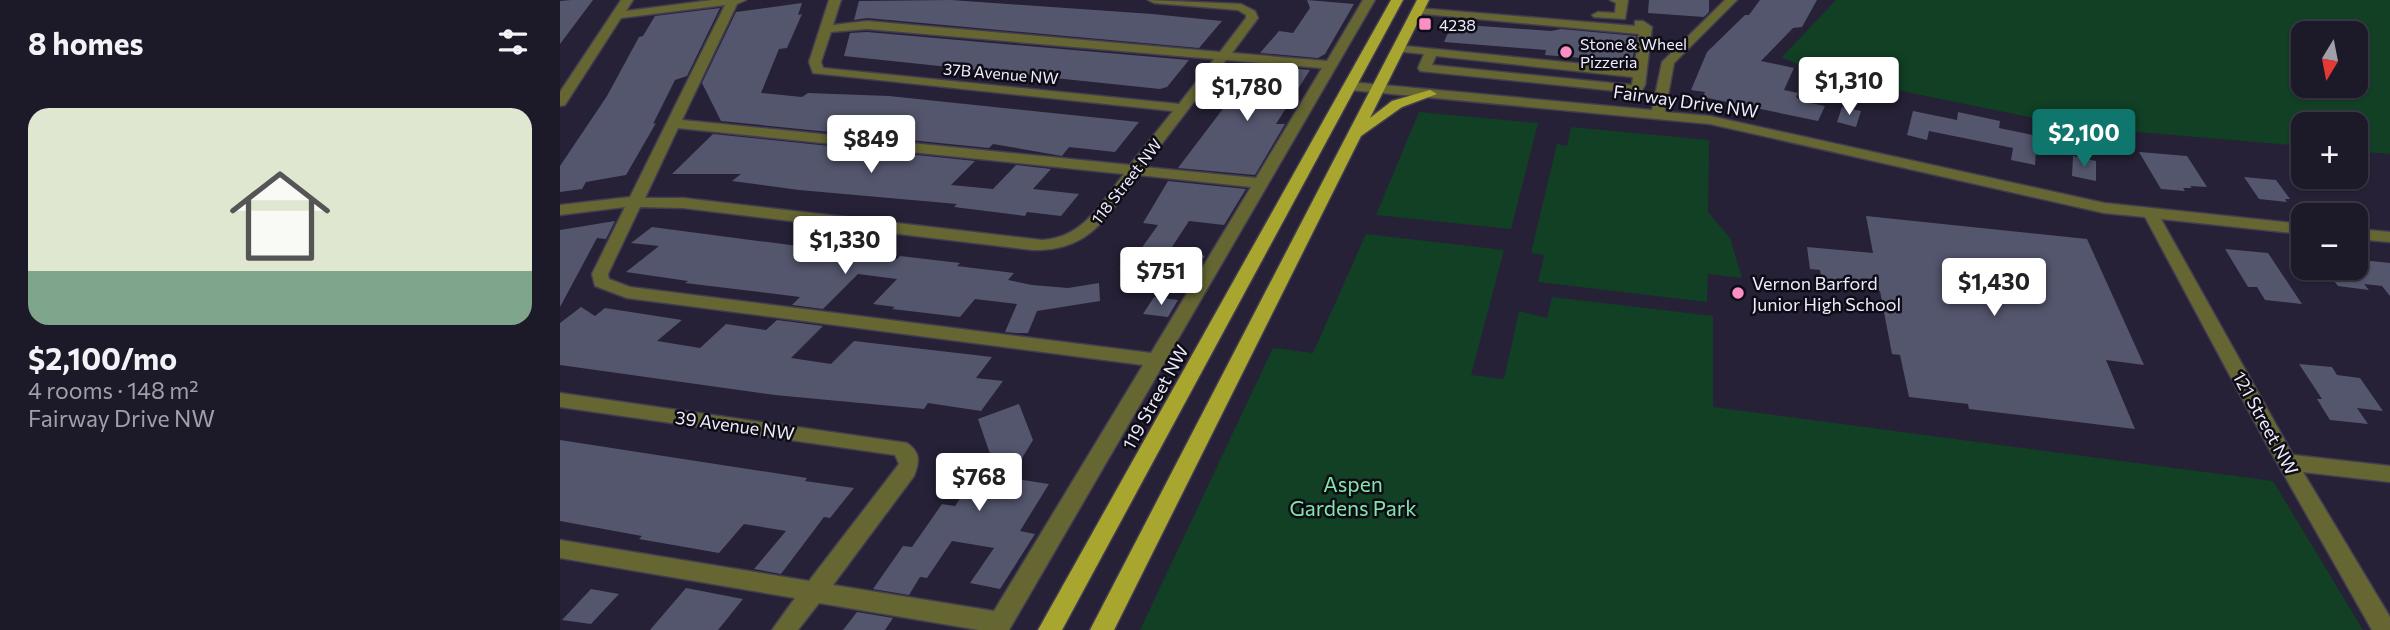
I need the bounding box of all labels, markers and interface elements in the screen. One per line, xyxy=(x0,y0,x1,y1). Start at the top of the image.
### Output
place label: 4238 xyxy=(1439,15,1476,34)
marker: 4238 xyxy=(1417,16,1433,32)
north arrow xyxy=(2291,21,2368,98)
map controls xyxy=(2291,21,2368,280)
icon: filters xyxy=(494,23,532,61)
text: 8 homes xyxy=(28,24,144,61)
place label: Stone & Wheel Pizzeria xyxy=(1580,34,1687,71)
marker: Stone & Wheel Pizzeria xyxy=(1558,44,1574,60)
street label: 37B Avenue NW xyxy=(943,58,1059,88)
pin: $1,310 xyxy=(1792,58,1906,117)
pin: $1,780 xyxy=(1190,64,1304,123)
text: $1,310 xyxy=(1815,66,1883,94)
text: $1,780 xyxy=(1211,72,1283,100)
street label: Fairway Drive NW xyxy=(1612,80,1760,122)
pin: $2,100 xyxy=(2027,110,2141,169)
button: + xyxy=(2291,112,2368,189)
pin: $849 xyxy=(830,116,912,175)
text: $2,100 xyxy=(2048,118,2120,146)
text: $849 xyxy=(843,124,899,152)
street label: 118 Street NW xyxy=(1087,135,1165,227)
icon: home xyxy=(217,153,343,279)
button: − xyxy=(2291,203,2368,280)
pin: $1,330 xyxy=(788,216,902,276)
text: $1,330 xyxy=(809,225,881,253)
pin: $751 xyxy=(1120,247,1202,307)
text: $751 xyxy=(1136,256,1186,284)
pin: $1,430 xyxy=(1937,258,2051,318)
text: $1,430 xyxy=(1958,267,2030,295)
place label: Vernon Barford Junior High School xyxy=(1752,272,1901,315)
marker: Vernon Barford Junior High School xyxy=(1730,285,1746,301)
text: $2,100/mo xyxy=(28,339,177,376)
street label: 119 Street NW xyxy=(1117,341,1193,453)
street label: 121 Street NW xyxy=(2228,367,2304,479)
text: 4 rooms · 148 m² xyxy=(28,376,199,404)
text: Fairway Drive NW xyxy=(28,404,215,432)
street label: 39 Avenue NW xyxy=(674,406,796,444)
pin: $768 xyxy=(938,454,1020,513)
text: $768 xyxy=(952,462,1006,490)
park label: Aspen Gardens Park xyxy=(1289,471,1417,520)

